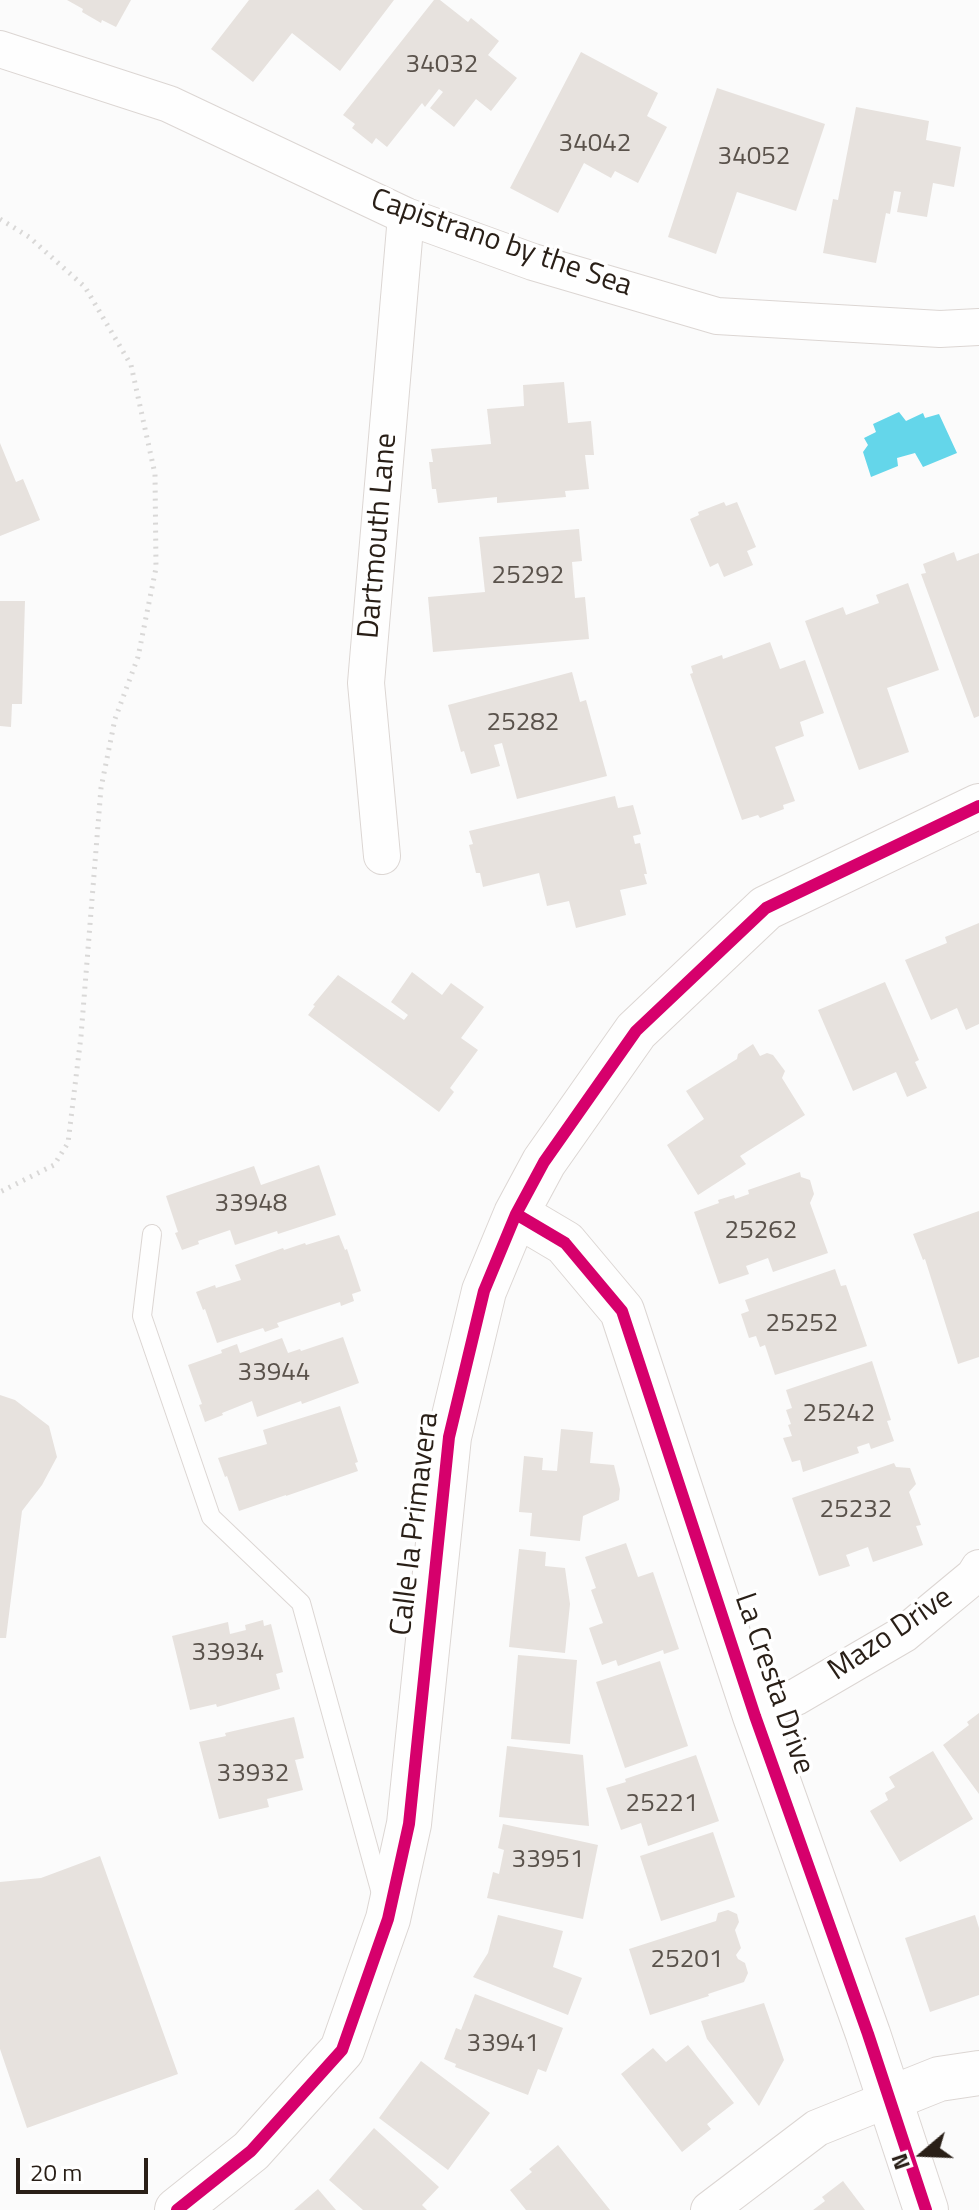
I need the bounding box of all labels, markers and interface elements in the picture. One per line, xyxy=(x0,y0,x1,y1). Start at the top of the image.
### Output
house number: 34032 xyxy=(406,50,478,82)
house number: 34042 xyxy=(559,129,631,161)
house number: 34052 xyxy=(718,142,790,174)
street label: Capistrano by the Sea xyxy=(366,182,636,306)
street label: Dartmouth Lane xyxy=(352,432,406,640)
house number: 25292 xyxy=(492,561,564,593)
house number: 25282 xyxy=(487,708,559,740)
house number: 33948 xyxy=(215,1189,287,1221)
house number: 25262 xyxy=(725,1216,797,1248)
house number: 25252 xyxy=(766,1309,838,1341)
house number: 33944 xyxy=(238,1358,310,1390)
house number: 25242 xyxy=(803,1399,875,1431)
street label: Calle la Primavera xyxy=(384,1410,448,1638)
house number: 25232 xyxy=(820,1495,892,1527)
street label: Mazo Drive xyxy=(822,1580,960,1690)
street label: La Cresta Drive xyxy=(725,1589,821,1779)
house number: 33934 xyxy=(192,1638,264,1670)
house number: 33932 xyxy=(217,1759,289,1791)
house number: 25221 xyxy=(626,1789,698,1821)
house number: 33951 xyxy=(512,1845,584,1877)
house number: 25201 xyxy=(651,1945,723,1977)
house number: 33941 xyxy=(467,2029,539,2061)
north arrow xyxy=(883,2114,963,2194)
scale bar xyxy=(20,2142,152,2192)
text: N xyxy=(882,2149,919,2175)
text: 20 m xyxy=(30,2154,82,2190)

